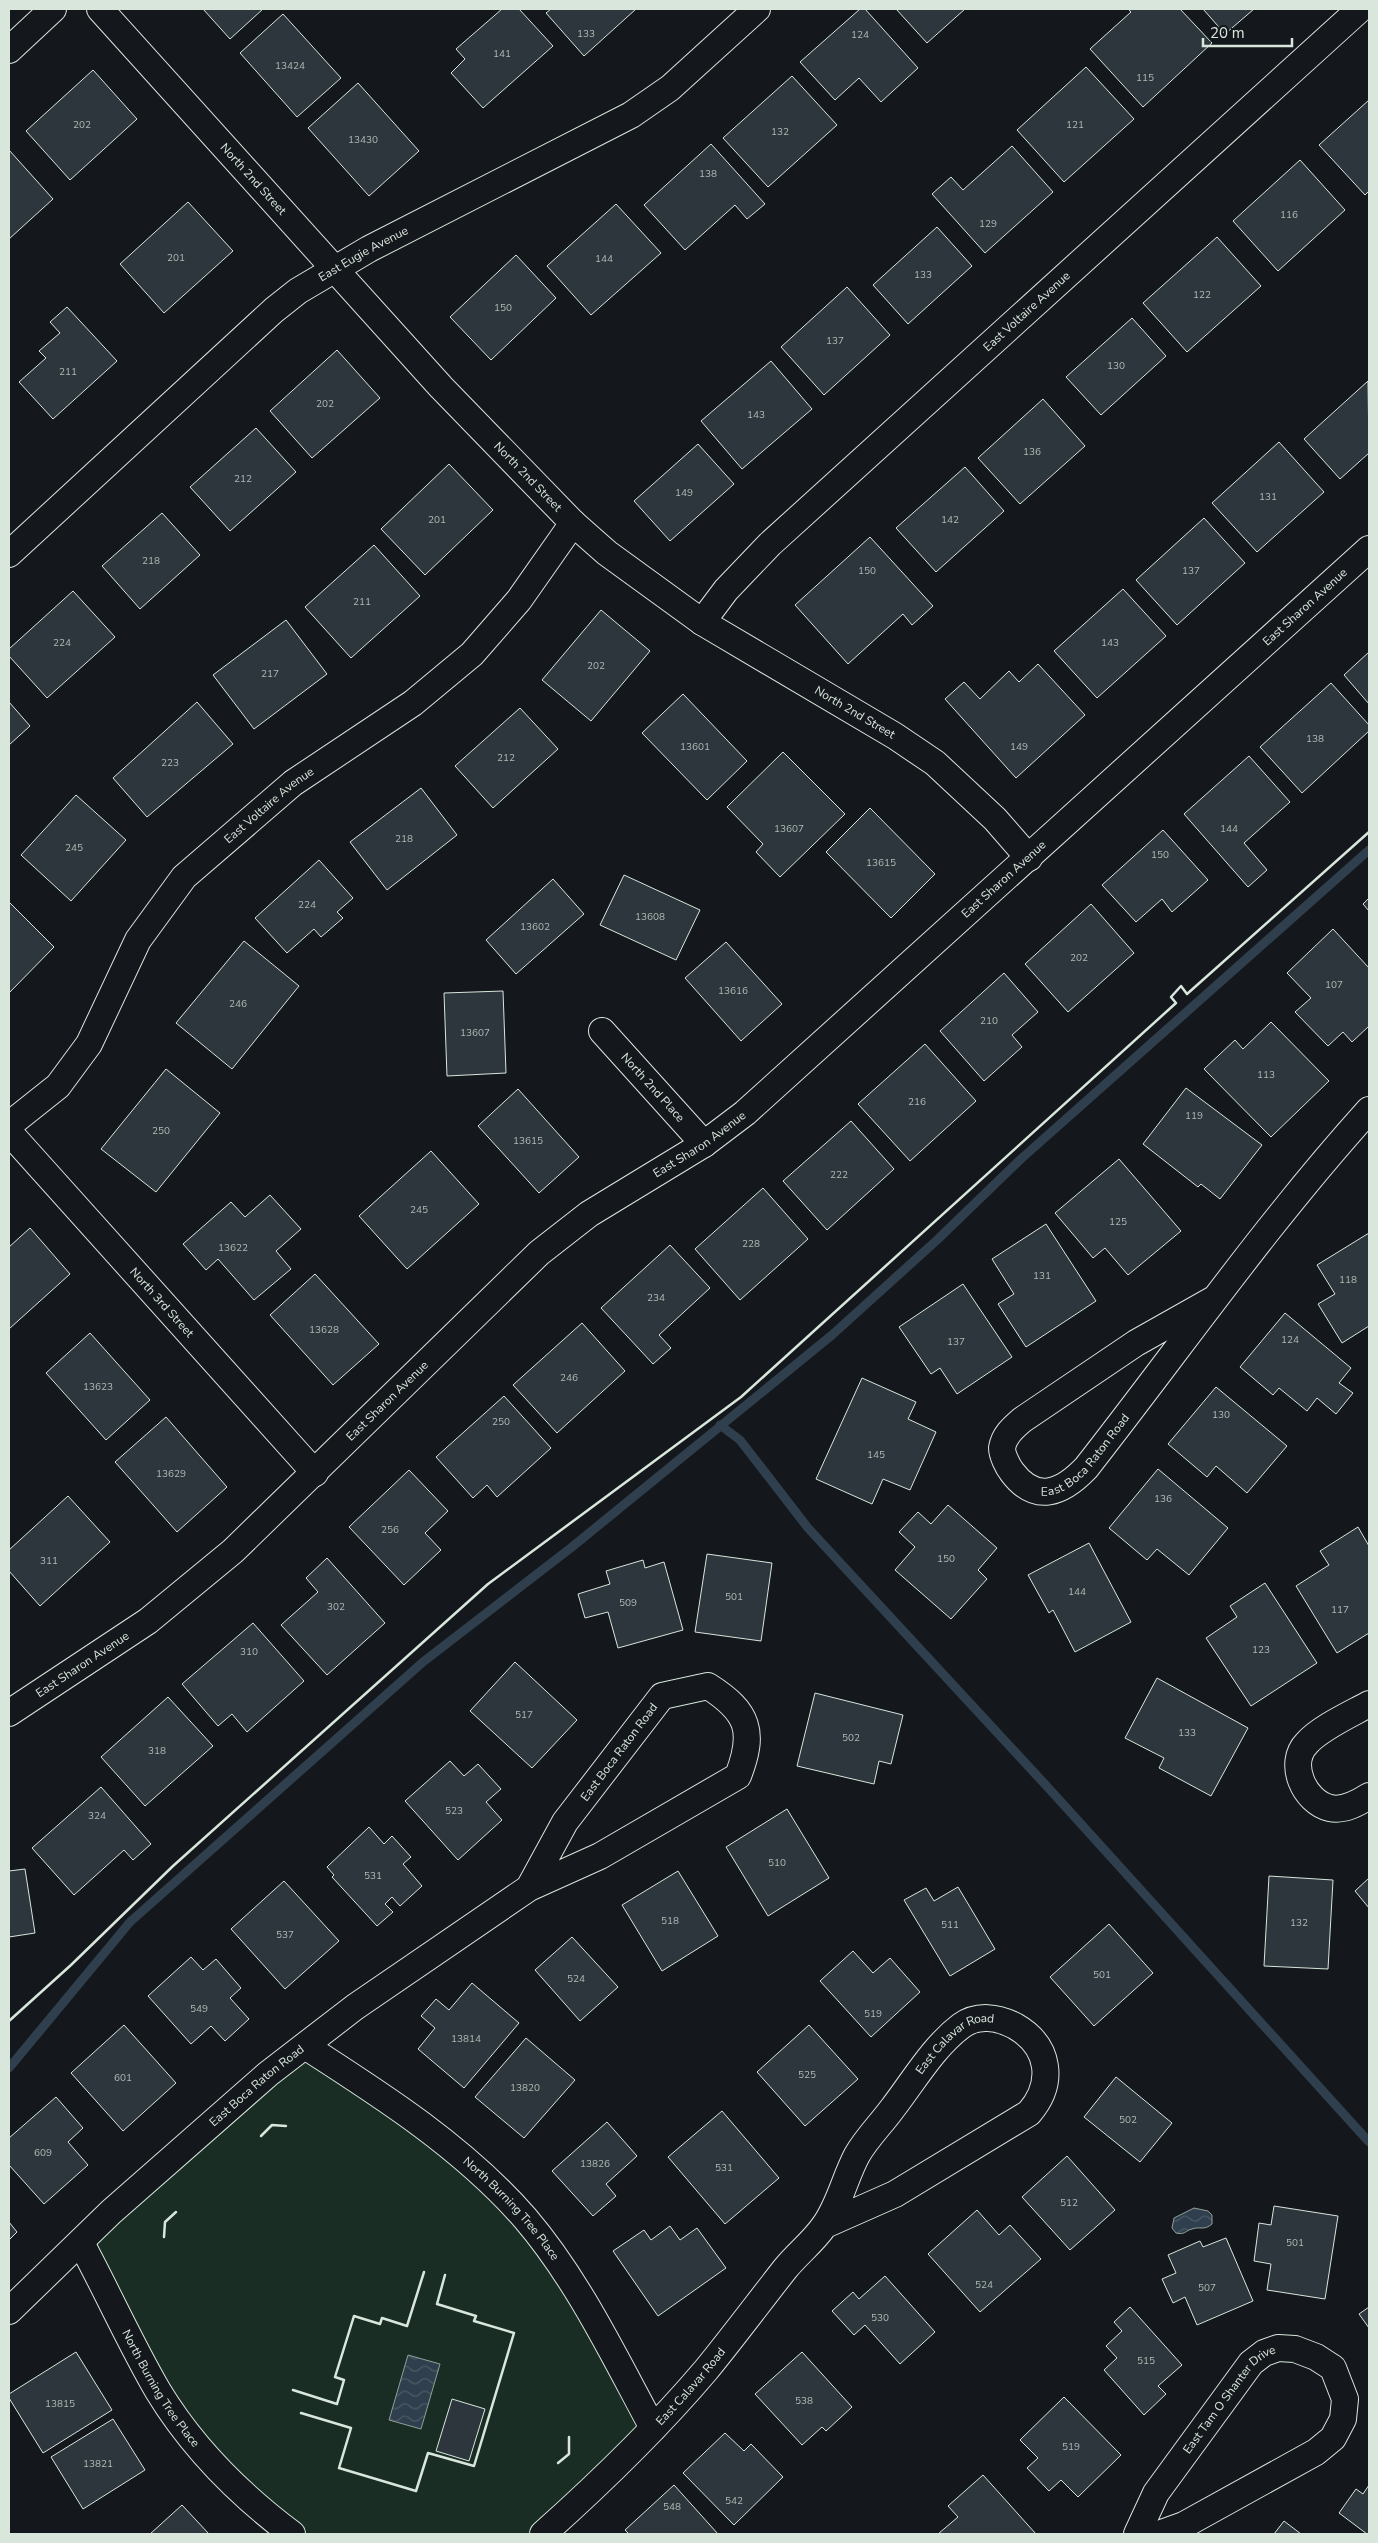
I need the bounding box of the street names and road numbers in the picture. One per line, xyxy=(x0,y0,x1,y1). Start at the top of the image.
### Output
street label: North 2nd Street xyxy=(217,140,290,219)
street label: East Eugie Avenue xyxy=(315,222,411,285)
street label: East Voltaire Avenue xyxy=(980,268,1073,355)
street label: North 2nd Street xyxy=(490,438,566,516)
street label: East Sharon Avenue xyxy=(1259,565,1350,649)
street label: North 2nd Street xyxy=(812,682,899,743)
street label: East Voltaire Avenue xyxy=(221,763,317,847)
street label: East Sharon Avenue xyxy=(958,837,1049,922)
street label: North 2nd Place xyxy=(618,1049,688,1125)
street label: East Sharon Avenue xyxy=(650,1107,749,1181)
street label: North 3rd Street xyxy=(126,1264,198,1341)
street label: East Sharon Avenue xyxy=(343,1357,432,1444)
street label: East Boca Raton Road xyxy=(1041,1410,1133,1500)
street label: East Sharon Avenue xyxy=(33,1628,132,1701)
street label: East Boca Raton Road xyxy=(577,1700,661,1804)
street label: East Calavar Road xyxy=(912,2010,995,2077)
street label: East Boca Raton Road xyxy=(206,2041,307,2130)
street label: North Burning Tree Place xyxy=(460,2153,563,2264)
street label: North Burning Tree Place xyxy=(118,2327,203,2450)
street label: East Tam O Shanter Drive xyxy=(1179,2342,1278,2457)
street label: East Calavar Road xyxy=(652,2344,729,2429)

